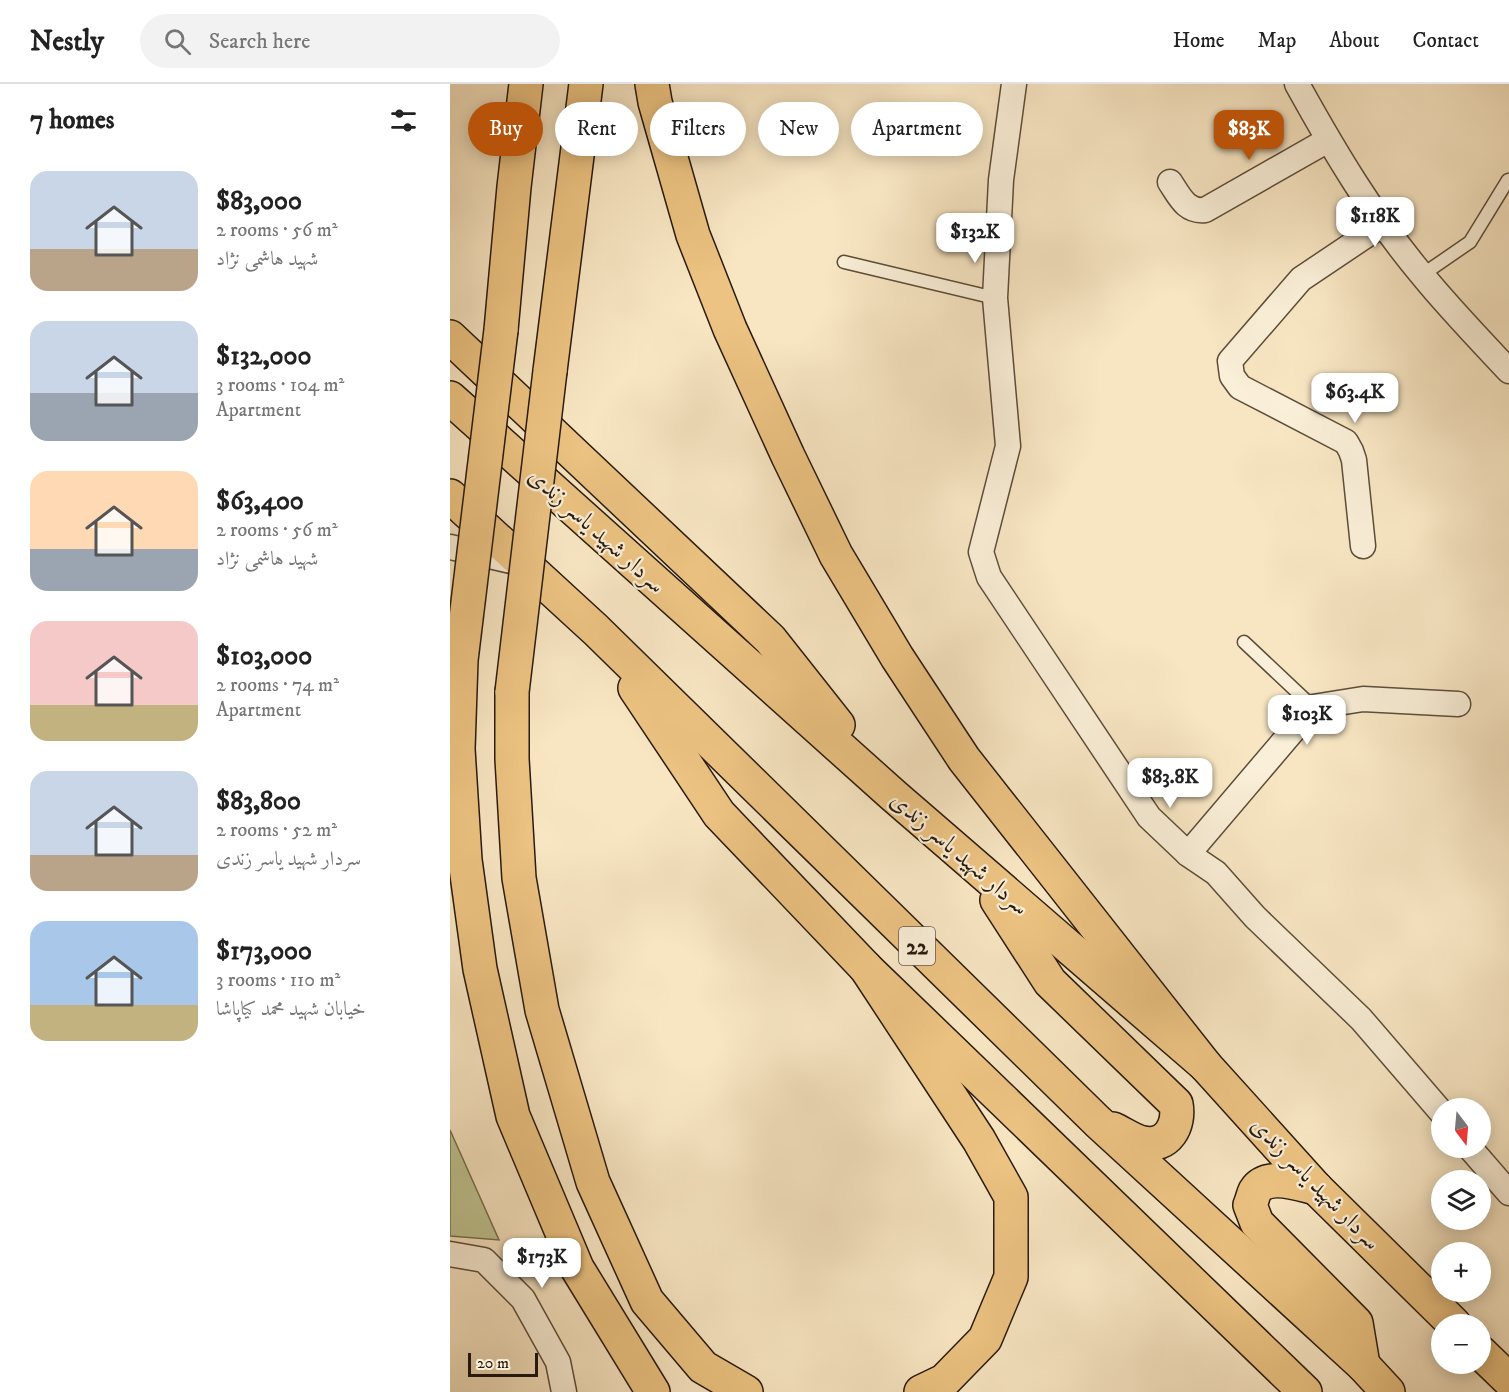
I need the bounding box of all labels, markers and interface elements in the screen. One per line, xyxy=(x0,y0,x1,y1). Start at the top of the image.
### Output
search box xyxy=(140,14,560,68)
text: Nestly xyxy=(30,24,104,59)
icon: search xyxy=(161,25,194,58)
text: Search here xyxy=(209,28,310,55)
text: Home xyxy=(1173,28,1225,54)
text: Map xyxy=(1258,28,1296,54)
text: About xyxy=(1329,28,1380,54)
text: Contact xyxy=(1413,28,1479,54)
chip: Buy xyxy=(468,102,543,156)
chip: Rent xyxy=(555,102,638,156)
chip: Filters xyxy=(650,102,746,156)
chip: New xyxy=(758,102,839,156)
chip: Apartment xyxy=(851,102,983,156)
text: 7 homes xyxy=(30,104,114,137)
icon: filters xyxy=(387,104,420,137)
pin: $83K xyxy=(1213,110,1285,161)
text: $83K xyxy=(1228,117,1270,142)
text: $83,000 xyxy=(216,185,302,218)
icon: home xyxy=(78,195,150,267)
pin: $118K xyxy=(1333,197,1417,248)
text: $118K xyxy=(1350,204,1400,229)
pin: $132K xyxy=(933,213,1017,264)
text: 2 rooms · 56 m² xyxy=(216,218,338,243)
text: $132K xyxy=(950,220,1000,245)
text: شهید هاشمی نژاد xyxy=(216,247,318,272)
text: $132,000 xyxy=(216,340,311,373)
icon: home xyxy=(78,345,150,417)
text: 3 rooms · 104 m² xyxy=(216,373,344,398)
pin: $63.4K xyxy=(1306,373,1404,424)
text: $63.4K xyxy=(1325,380,1385,405)
text: Apartment xyxy=(216,398,301,423)
street label: سردار شهید یاسر زندی xyxy=(522,461,671,600)
text: $63,400 xyxy=(216,485,304,518)
icon: home xyxy=(78,495,150,567)
text: 2 rooms · 56 m² xyxy=(216,518,338,543)
text: شهید هاشمی نژاد xyxy=(216,547,318,572)
text: $103,000 xyxy=(216,640,312,673)
icon: home xyxy=(78,645,150,717)
text: 2 rooms · 74 m² xyxy=(216,673,339,698)
pin: $103K xyxy=(1265,695,1349,746)
text: Apartment xyxy=(216,698,301,723)
text: $103K xyxy=(1282,702,1332,727)
pin: $83.8K xyxy=(1121,758,1219,809)
text: $83.8K xyxy=(1141,765,1199,790)
text: $83,800 xyxy=(216,785,301,818)
street label: سردار شهید یاسر زندی xyxy=(884,785,1035,922)
icon: home xyxy=(78,795,150,867)
text: 2 rooms · 52 m² xyxy=(216,818,337,843)
text: سردار شهید یاسر زندی xyxy=(216,847,361,872)
road number: 22 xyxy=(899,927,935,965)
text: $173,000 xyxy=(216,935,312,968)
icon: home xyxy=(78,945,150,1017)
text: 3 rooms · 110 m² xyxy=(216,968,340,993)
text: خیابان شهید محمد کیاپاشا xyxy=(216,997,366,1022)
north arrow xyxy=(1431,1098,1491,1158)
map controls xyxy=(1431,1098,1491,1374)
street label: سردار شهید یاسر زندی xyxy=(1244,1111,1387,1257)
button: layers xyxy=(1431,1170,1491,1230)
pin: $173K xyxy=(500,1238,584,1289)
button: + xyxy=(1431,1242,1491,1302)
text: $173K xyxy=(517,1245,567,1270)
button: − xyxy=(1431,1314,1491,1374)
scale bar xyxy=(468,1350,538,1378)
text: 20 m xyxy=(477,1353,509,1373)

